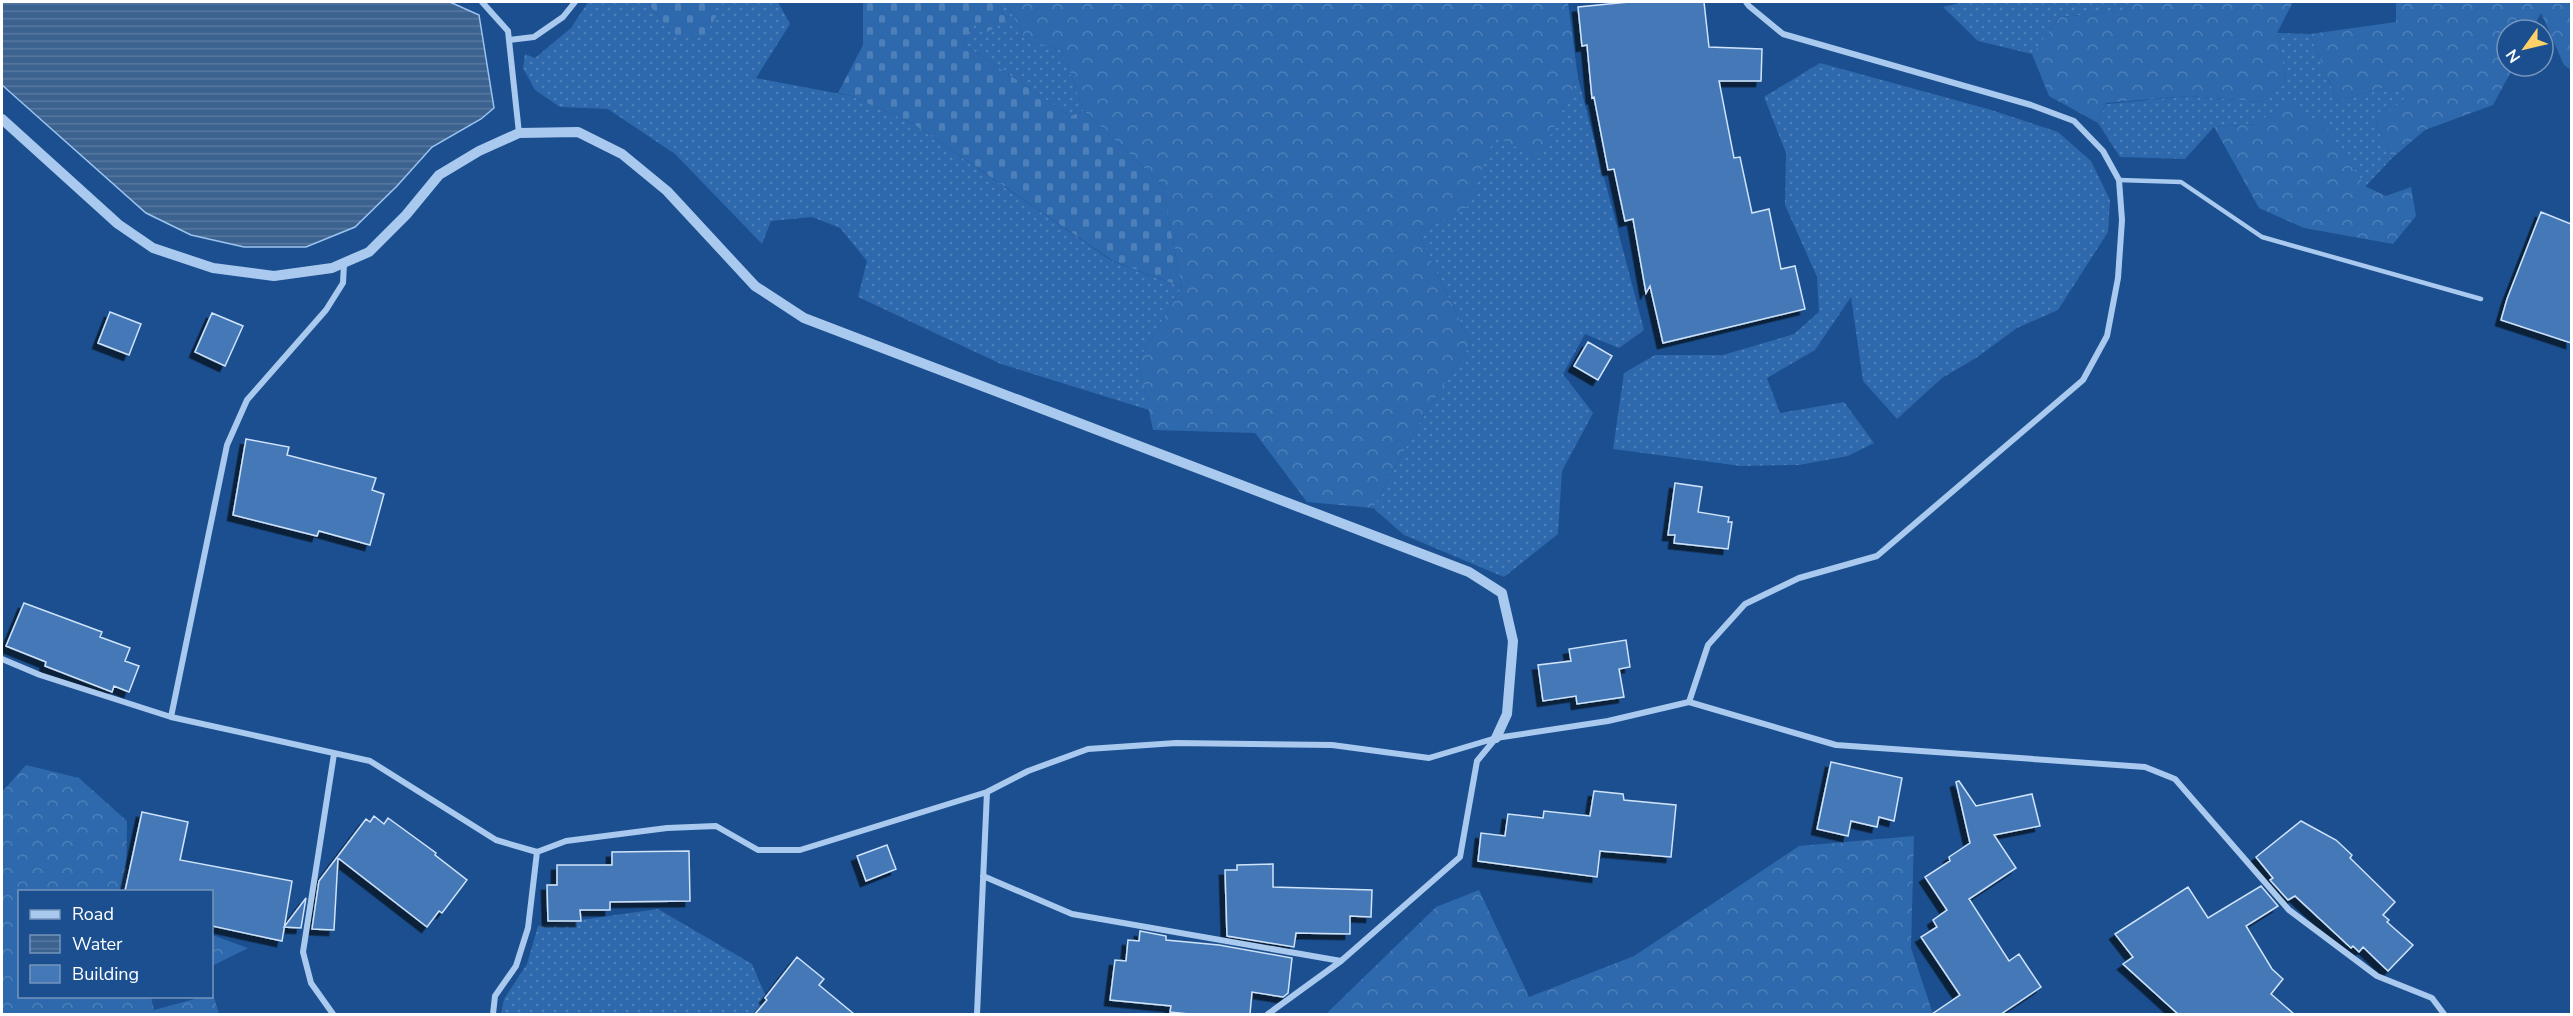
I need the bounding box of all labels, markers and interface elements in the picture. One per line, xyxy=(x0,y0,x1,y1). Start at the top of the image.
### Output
north arrow xyxy=(2495,18,2555,78)
text: N xyxy=(2501,45,2526,67)
legend xyxy=(18,890,213,998)
text: Road xyxy=(72,902,114,926)
text: Water xyxy=(72,932,123,956)
text: Building xyxy=(72,962,139,986)

